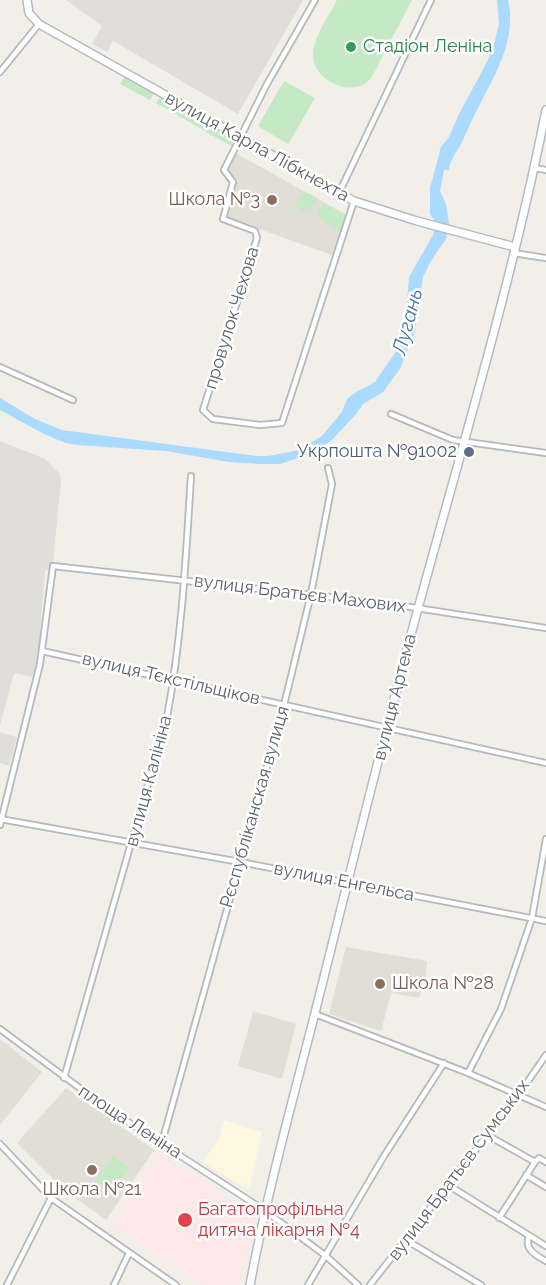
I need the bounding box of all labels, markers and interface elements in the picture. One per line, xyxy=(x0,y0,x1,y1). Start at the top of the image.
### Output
place label: Стадіон Леніна xyxy=(363,36,492,58)
marker: Стадіон Леніна xyxy=(344,40,358,54)
street label: вулиця Карла Лібкнехта xyxy=(161,87,353,207)
place label: Школа №3 xyxy=(169,189,260,211)
marker: Школа №3 xyxy=(265,193,279,207)
street label: провулок Чехова xyxy=(200,244,264,392)
water label: Лугань xyxy=(388,286,428,358)
place label: Укрпошта №91002 xyxy=(297,441,457,463)
marker: Укрпошта №91002 xyxy=(462,445,476,459)
street label: вулиця Братьєв Махових xyxy=(193,570,407,618)
street label: вулиця Артема xyxy=(369,632,421,762)
street label: вулиця Тєкстільщіков xyxy=(80,648,262,710)
street label: Рєспубліканская вулиця xyxy=(216,704,294,910)
street label: вулиця Калініна xyxy=(121,713,177,849)
street label: вулиця Енгельса xyxy=(272,858,416,906)
place label: Школа №28 xyxy=(392,973,494,995)
marker: Школа №28 xyxy=(373,977,387,991)
street label: вулиця Братьєв Сумських xyxy=(384,1075,534,1265)
street label: площа Леніна xyxy=(74,1081,186,1163)
marker: Школа №21 xyxy=(85,1163,99,1177)
place label: Школа №21 xyxy=(43,1179,141,1201)
place label: Багатопрофільна дитяча лікарня №4 xyxy=(198,1199,360,1242)
marker: Багатопрофільна дитяча лікарня №4 xyxy=(176,1211,194,1229)

